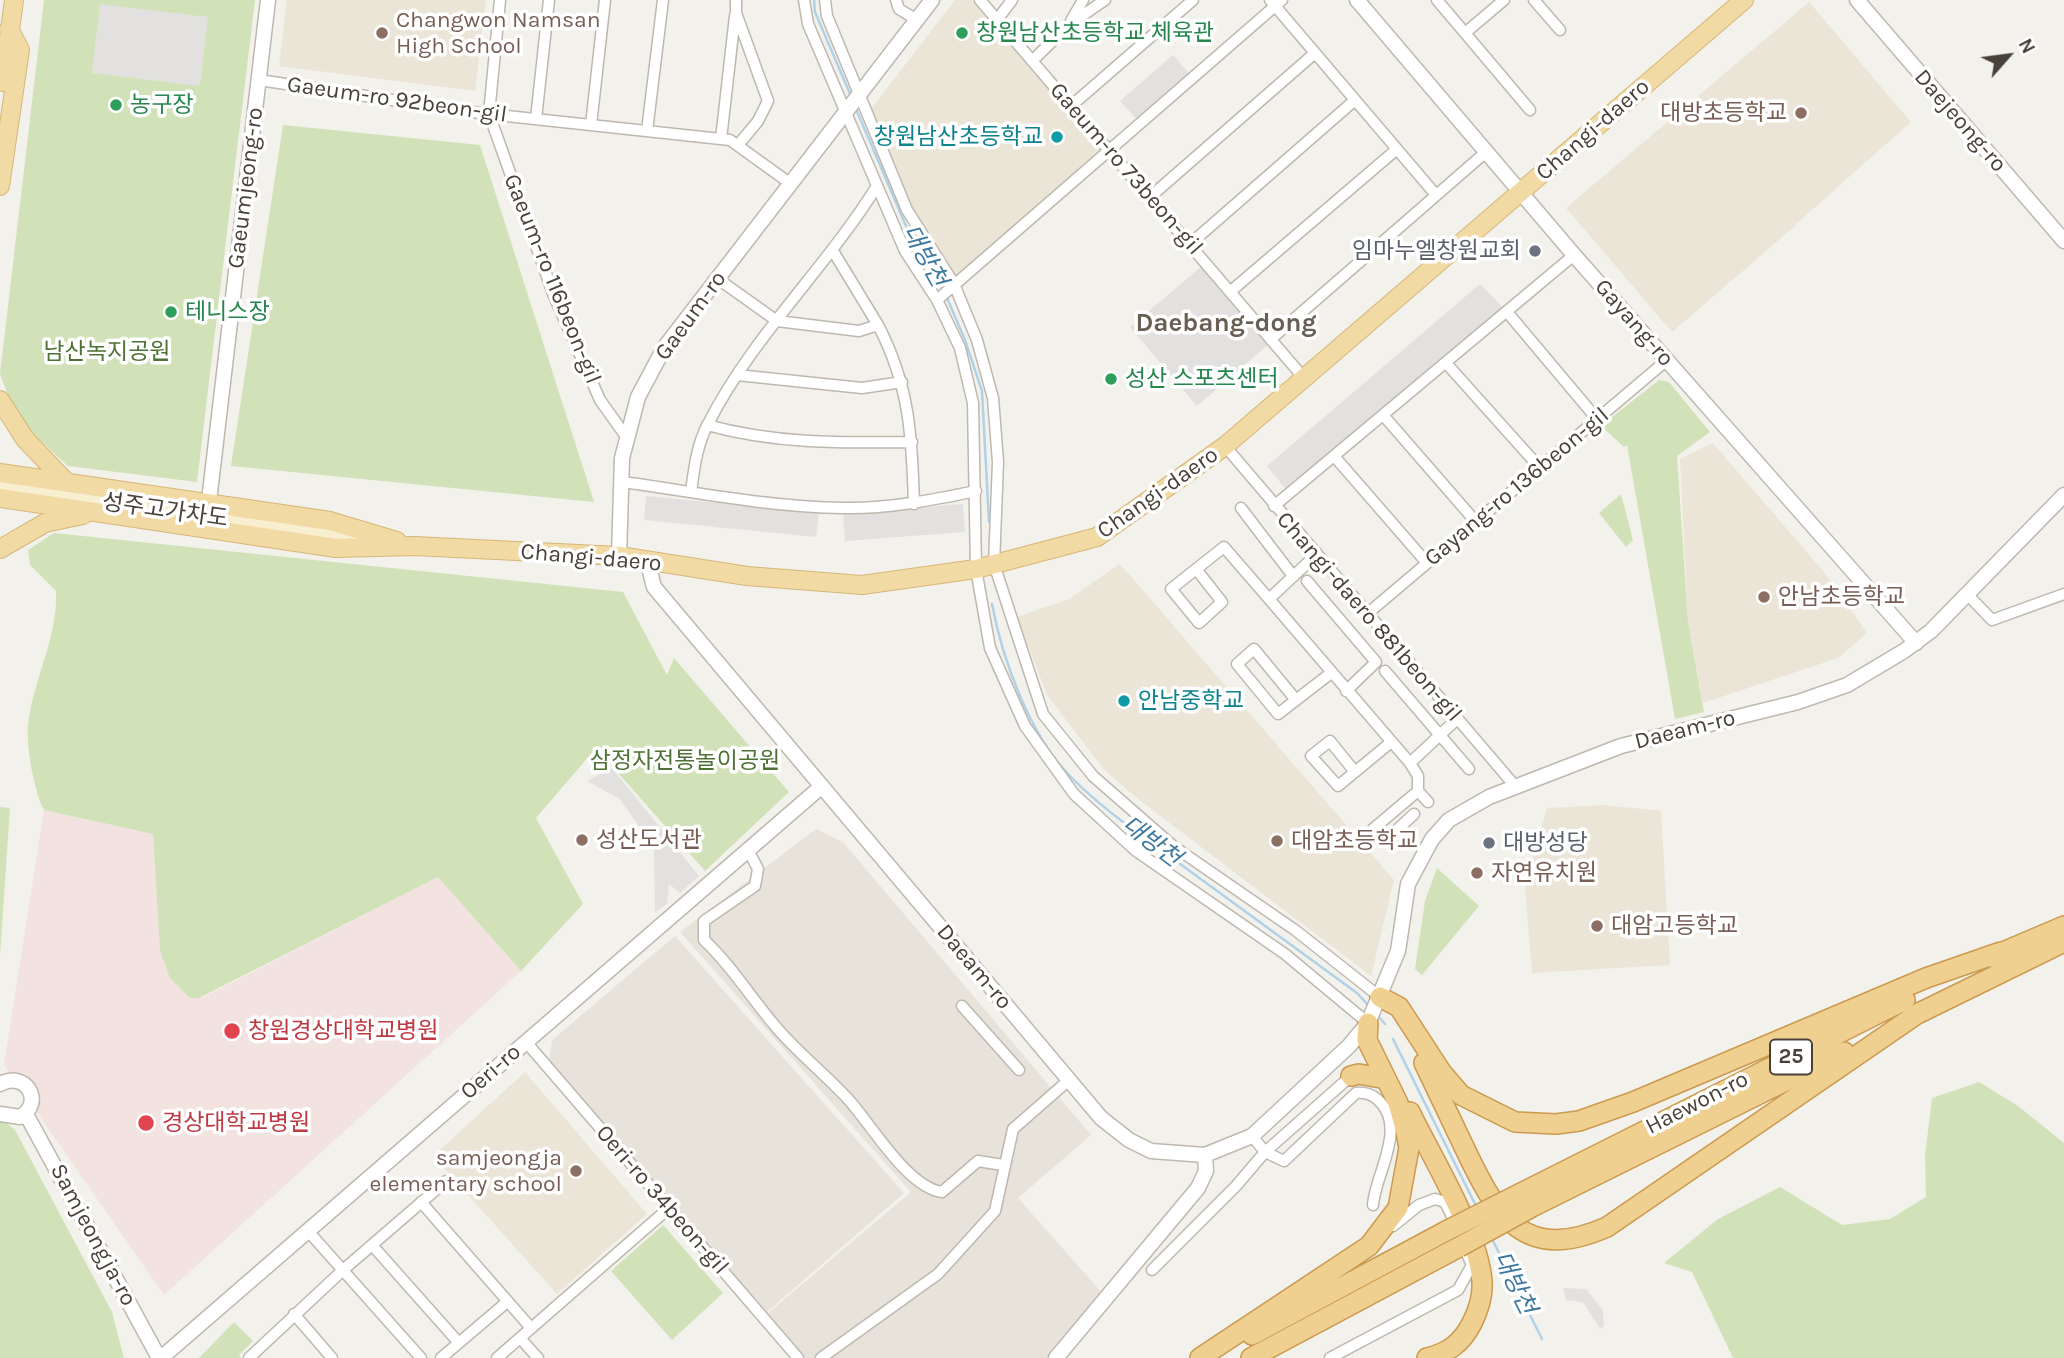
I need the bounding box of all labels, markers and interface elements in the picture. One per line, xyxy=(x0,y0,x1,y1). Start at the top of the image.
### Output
place label: Changwon Namsan High School xyxy=(396,6,601,60)
place label: 창원남산초등학교 체육관 xyxy=(976,19,1214,47)
north arrow xyxy=(1973,21,2043,91)
marker: Changwon Namsan High School xyxy=(374,25,390,41)
marker: 창원남산초등학교 체육관 xyxy=(954,25,970,41)
text: N xyxy=(2014,35,2039,57)
street label: Daejeong-ro xyxy=(1908,64,2012,178)
street label: Gaeum-ro 92beon-gil xyxy=(285,71,509,129)
street label: Changi-daero xyxy=(1531,73,1655,187)
street label: Gaeum-ro 73beon-gil xyxy=(1044,77,1208,261)
place label: 농구장 xyxy=(130,91,193,119)
marker: 농구장 xyxy=(108,97,124,113)
place label: 대방초등학교 xyxy=(1660,99,1787,127)
marker: 대방초등학교 xyxy=(1793,105,1809,121)
street label: Gaeumjeong-ro xyxy=(222,106,270,270)
place label: 창원남산초등학교 xyxy=(874,123,1043,151)
marker: 창원남산초등학교 xyxy=(1049,129,1065,145)
street label: Gaeum-ro 116beon-gil xyxy=(497,170,607,388)
water label: 대방천 xyxy=(895,220,953,292)
place label: 임마누엘창원교회 xyxy=(1352,237,1521,265)
marker: 임마누엘창원교회 xyxy=(1527,243,1543,259)
street label: Gaeum-ro xyxy=(649,266,733,366)
street label: Gayang-ro xyxy=(1589,274,1679,372)
place label: 테니스장 xyxy=(185,298,270,326)
marker: 테니스장 xyxy=(163,304,179,320)
district label: Daebang-dong xyxy=(1135,308,1317,340)
park label: 남산녹지공원 xyxy=(44,338,170,366)
place label: 성산 스포츠센터 xyxy=(1125,365,1279,393)
marker: 성산 스포츠센터 xyxy=(1103,371,1119,387)
street label: Gayang-ro 136beon-gil xyxy=(1419,402,1615,572)
street label: Changi-daero xyxy=(1092,441,1224,545)
street label: 성주고가차도 xyxy=(100,488,230,534)
street label: Changi-daero 881beon-gil xyxy=(1270,506,1468,728)
street label: Changi-daero xyxy=(519,538,663,578)
place label: 안남초등학교 xyxy=(1778,583,1905,611)
marker: 안남초등학교 xyxy=(1756,589,1772,605)
place label: 안남중학교 xyxy=(1138,687,1244,715)
marker: 안남중학교 xyxy=(1116,693,1132,709)
street label: Daeam-ro xyxy=(1632,704,1738,756)
park label: 삼정자전통놀이공원 xyxy=(590,747,780,775)
water label: 대방천 xyxy=(1116,811,1186,873)
place label: 성산도서관 xyxy=(596,826,702,854)
place label: 대암초등학교 xyxy=(1291,827,1418,855)
place label: 대방성당 xyxy=(1503,829,1588,857)
marker: 성산도서관 xyxy=(574,832,590,848)
marker: 대암초등학교 xyxy=(1269,833,1285,849)
marker: 대방성당 xyxy=(1481,835,1497,851)
place label: 자연유치원 xyxy=(1491,859,1597,887)
marker: 자연유치원 xyxy=(1469,865,1485,881)
place label: 대암고등학교 xyxy=(1611,912,1738,940)
marker: 대암고등학교 xyxy=(1589,918,1605,934)
street label: Daeam-ro xyxy=(930,919,1018,1015)
place label: 창원경상대학교병원 xyxy=(248,1017,438,1045)
marker: 창원경상대학교병원 xyxy=(222,1021,242,1041)
street label: Oeri-ro xyxy=(455,1038,527,1106)
road number: 25 xyxy=(1770,1040,1812,1074)
street label: Haewon-ro xyxy=(1641,1065,1753,1141)
place label: 경상대학교병원 xyxy=(162,1109,310,1137)
marker: 경상대학교병원 xyxy=(136,1113,156,1133)
street label: Oeri-ro 34beon-gil xyxy=(590,1120,734,1280)
place label: samjeongja elementary school xyxy=(370,1144,562,1198)
street label: Samjeongja-ro xyxy=(44,1159,142,1311)
marker: samjeongja elementary school xyxy=(568,1163,584,1179)
water label: 대방천 xyxy=(1487,1247,1541,1319)

